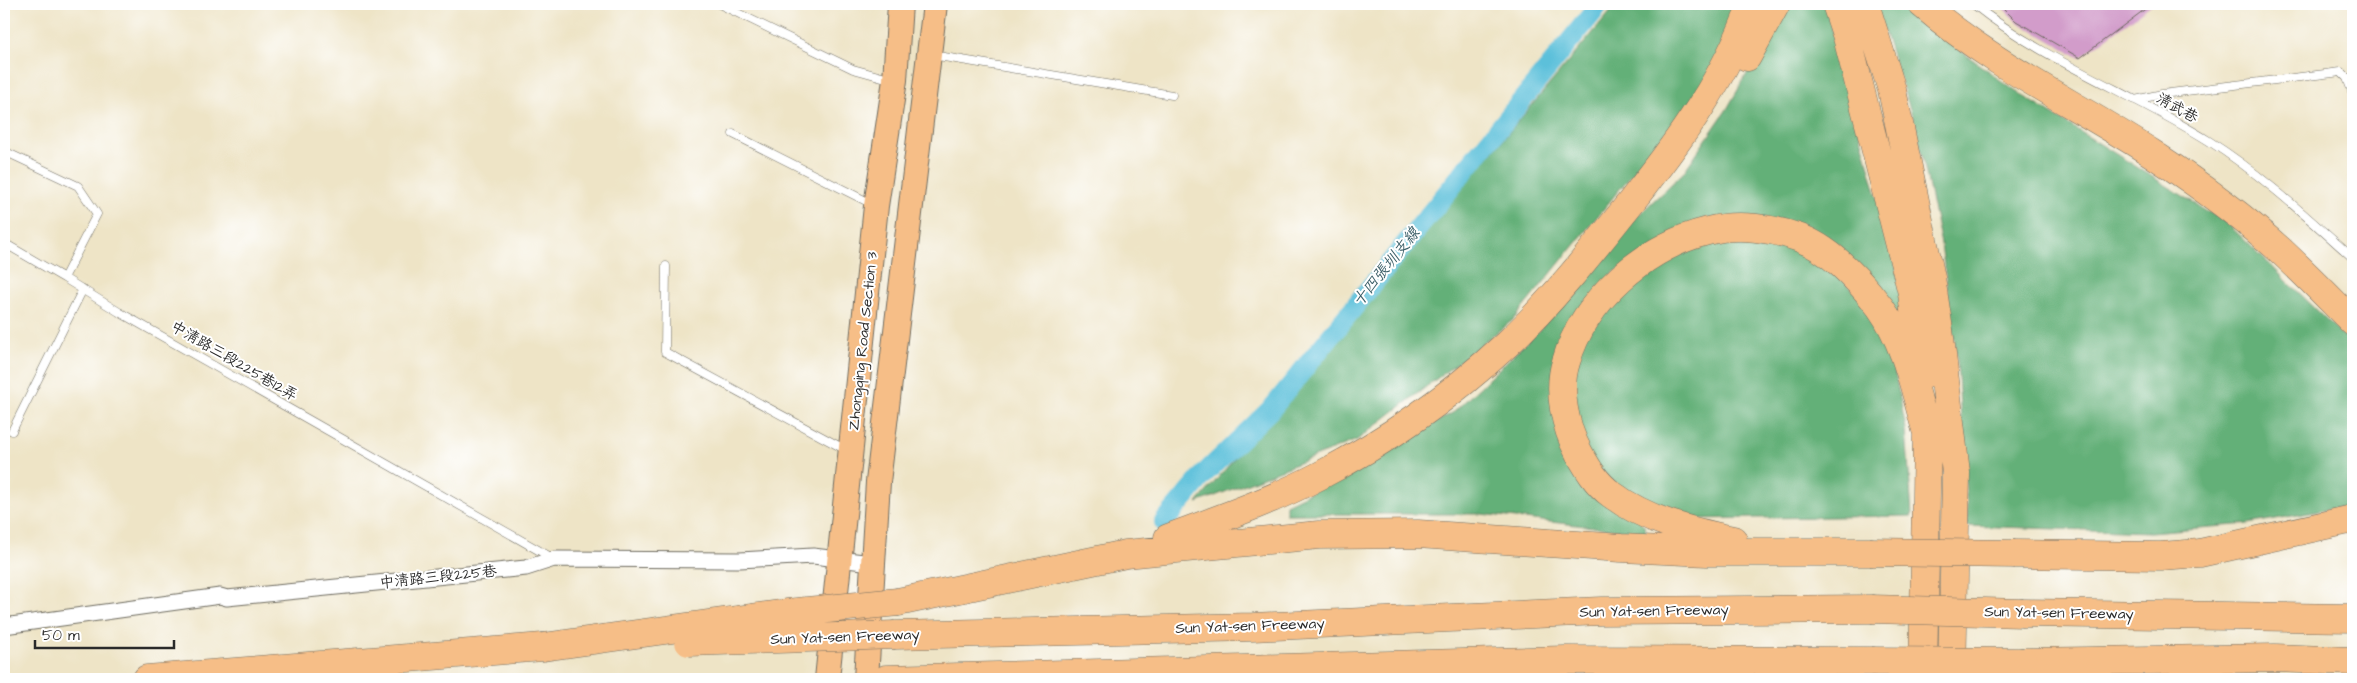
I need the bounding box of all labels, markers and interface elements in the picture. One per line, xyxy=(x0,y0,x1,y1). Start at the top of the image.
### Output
street label: 清武巷 xyxy=(2152,88,2202,128)
water label: 十四張圳支線 xyxy=(1347,222,1425,311)
street label: Zhongqing Road Section 3 xyxy=(843,250,884,432)
street label: 中清路三段225巷12弄 xyxy=(167,316,301,406)
street label: 中清路三段225巷 xyxy=(378,560,498,594)
street label: Sun Yat-sen Freeway xyxy=(1579,599,1729,624)
street label: Sun Yat-sen Freeway xyxy=(1984,601,2134,626)
street label: Sun Yat-sen Freeway xyxy=(1175,613,1325,640)
scale bar xyxy=(35,618,174,650)
street label: Sun Yat-sen Freeway xyxy=(770,624,920,651)
text: 50 m xyxy=(42,625,80,646)

